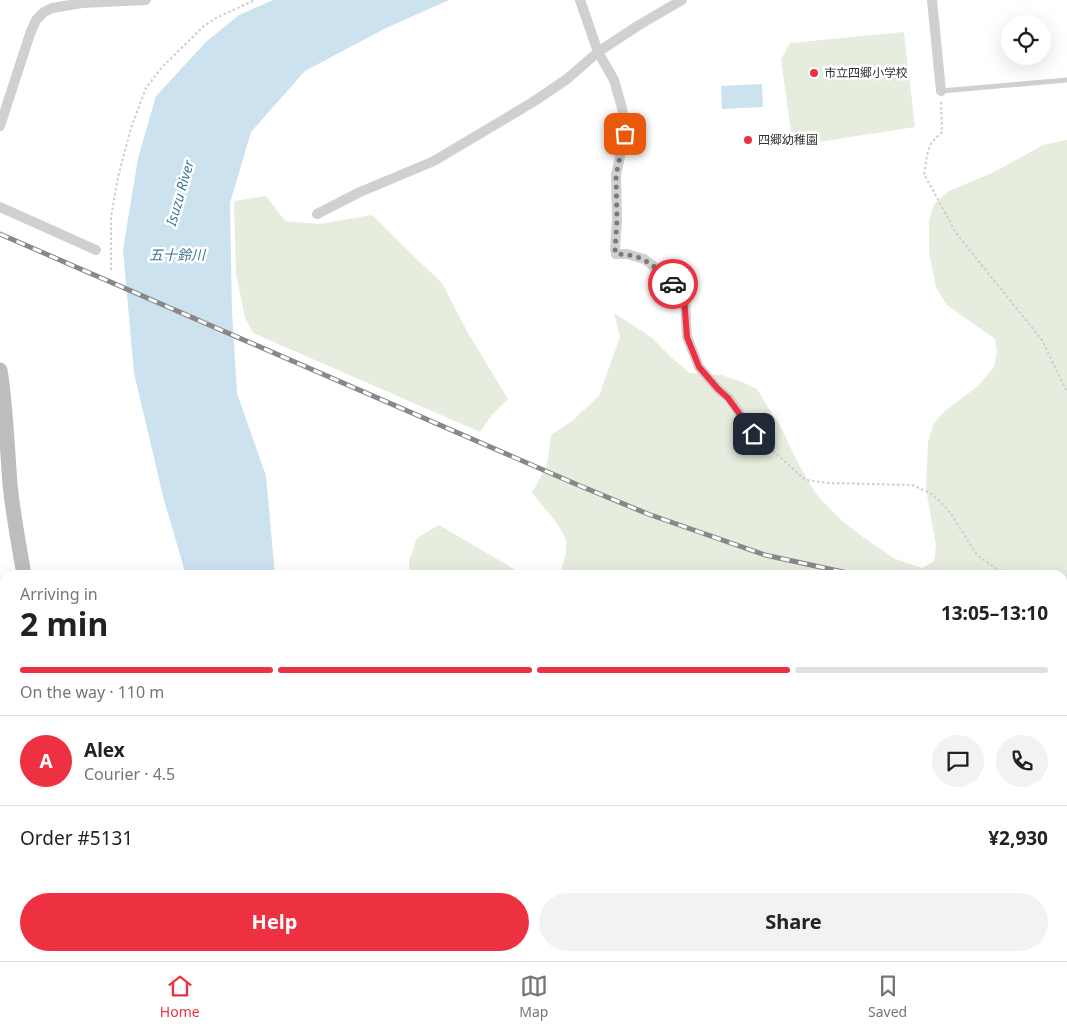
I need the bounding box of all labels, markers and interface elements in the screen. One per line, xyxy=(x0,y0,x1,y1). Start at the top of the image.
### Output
map controls xyxy=(1001,15,1051,65)
button: locate xyxy=(1001,15,1051,65)
place label: 市立四郷小学校 xyxy=(824,64,908,81)
marker: 市立四郷小学校 xyxy=(808,67,820,79)
pin xyxy=(604,113,646,155)
icon: bag xyxy=(611,120,639,148)
place label: 四郷幼稚園 xyxy=(758,131,818,148)
marker: 四郷幼稚園 xyxy=(742,134,754,146)
water label: Isuzu River xyxy=(161,157,198,229)
water label: 五十鈴川 xyxy=(149,245,207,264)
courier xyxy=(648,259,698,309)
icon: car xyxy=(659,270,687,298)
pin xyxy=(733,413,775,455)
icon: home xyxy=(740,420,768,448)
text: Arriving in xyxy=(20,583,98,605)
text: 13:05–13:10 xyxy=(941,600,1048,626)
text: 2 min xyxy=(20,602,108,645)
text: On the way · 110 m xyxy=(20,681,164,703)
button: chat xyxy=(932,735,984,787)
button: phone xyxy=(996,735,1048,787)
text: Alex xyxy=(84,737,125,763)
text: A xyxy=(39,748,53,774)
text: Courier · 4.5 xyxy=(84,763,175,785)
text: Order #5131 xyxy=(20,825,133,851)
text: ¥2,930 xyxy=(988,825,1048,851)
button: Help xyxy=(20,893,529,951)
button: Share xyxy=(539,893,1048,951)
tab: Home xyxy=(160,972,200,1021)
tab: Map xyxy=(519,972,548,1021)
tab: Saved xyxy=(868,972,907,1021)

